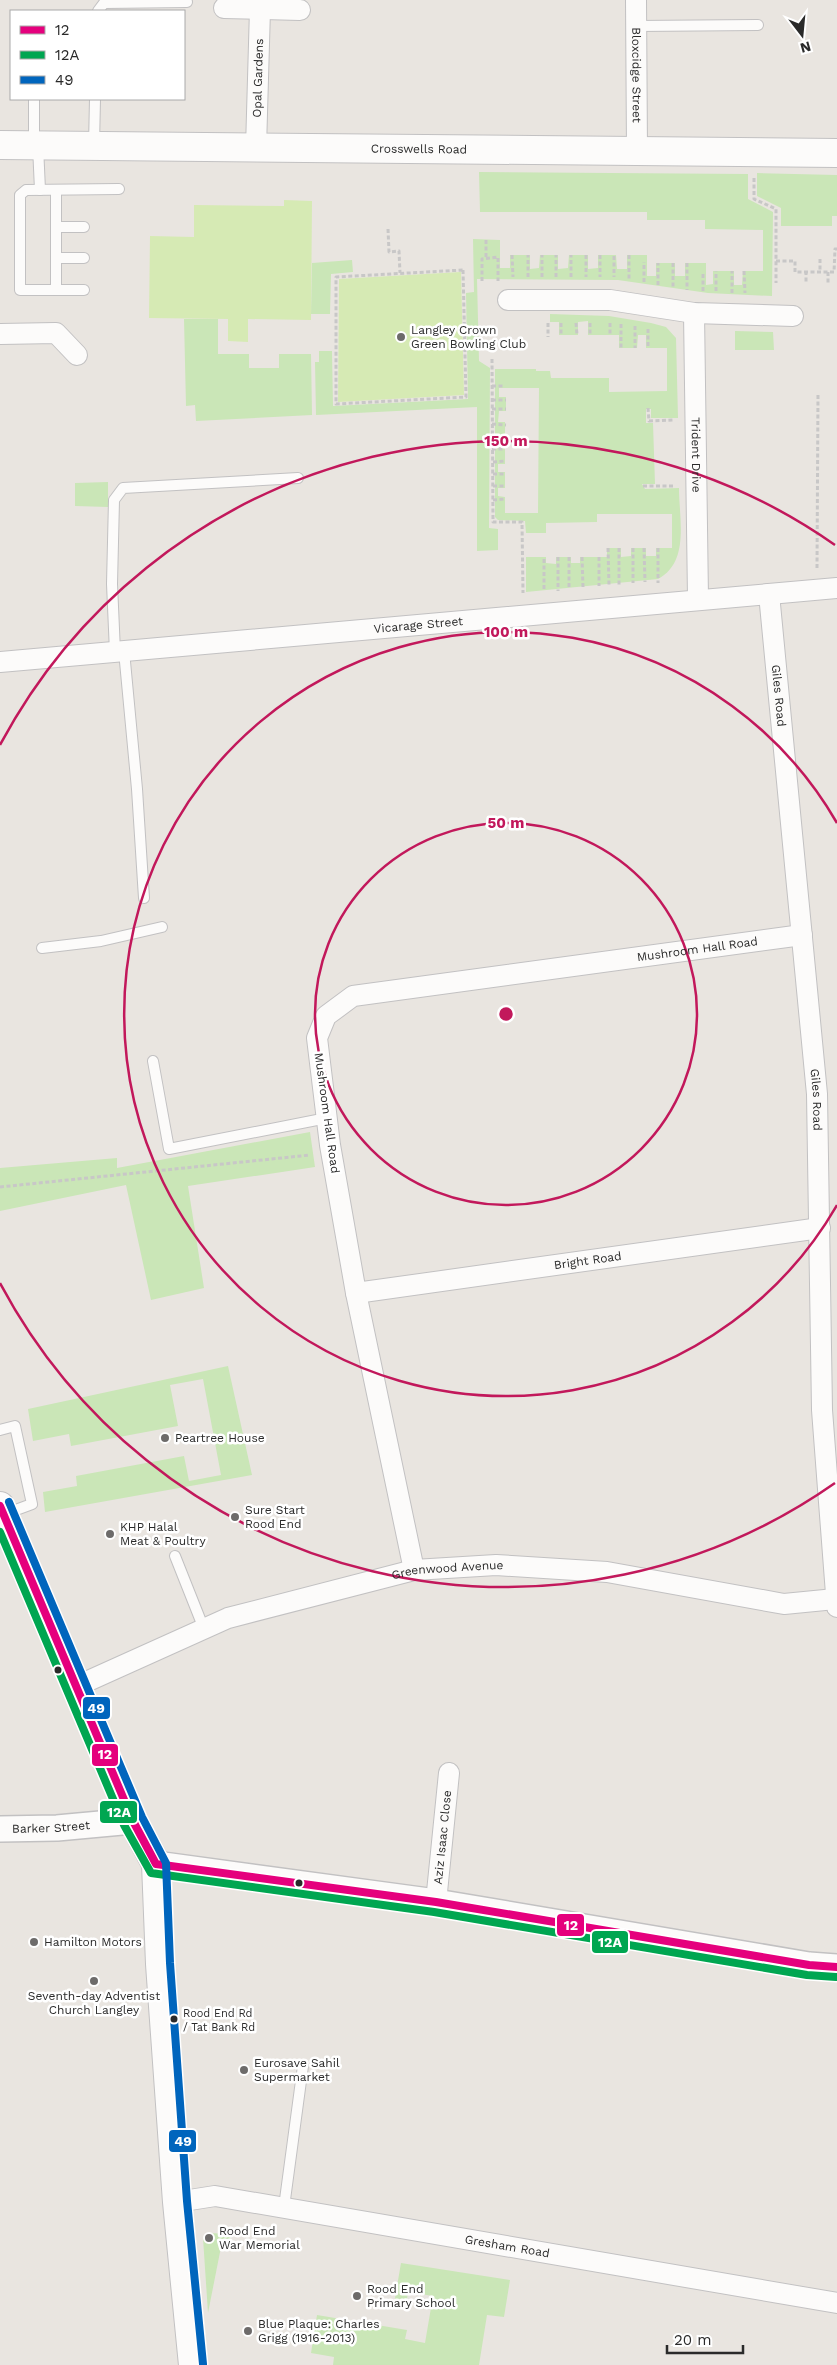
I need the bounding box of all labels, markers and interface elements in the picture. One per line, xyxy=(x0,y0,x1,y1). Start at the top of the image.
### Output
legend xyxy=(10,10,185,100)
north arrow xyxy=(777,10,827,60)
text: 12 xyxy=(55,21,70,39)
street label: Bloxcidge Street xyxy=(629,27,644,123)
street label: Opal Gardens xyxy=(250,38,266,118)
text: N xyxy=(798,38,813,57)
text: 12A xyxy=(55,46,80,64)
text: 49 xyxy=(55,71,73,89)
street label: Crosswells Road xyxy=(371,142,467,156)
place label: Langley Crown Green Bowling Club xyxy=(411,323,526,351)
marker: Langley Crown Green Bowling Club xyxy=(395,331,407,343)
street label: Trident Drive xyxy=(688,417,704,493)
text: 150 m xyxy=(484,432,528,450)
street label: Vicarage Street xyxy=(373,614,464,636)
text: 100 m xyxy=(484,623,528,641)
street label: Giles Road xyxy=(769,664,789,727)
text: 50 m xyxy=(488,814,524,832)
street label: Mushroom Hall Road xyxy=(636,934,759,964)
centre of rings xyxy=(497,1005,515,1023)
street label: Mushroom Hall Road xyxy=(312,1052,342,1174)
street label: Giles Road xyxy=(808,1068,825,1131)
street label: Bright Road xyxy=(553,1249,622,1272)
place label: Peartree House xyxy=(175,1431,265,1445)
marker: Peartree House xyxy=(159,1432,171,1444)
place label: Sure Start Rood End xyxy=(245,1503,305,1531)
marker: Sure Start Rood End xyxy=(229,1511,241,1523)
place label: KHP Halal Meat & Poultry xyxy=(120,1520,206,1548)
marker: KHP Halal Meat & Poultry xyxy=(104,1528,116,1540)
street label: Greenwood Avenue xyxy=(390,1558,504,1583)
unlabelled marker xyxy=(53,1665,63,1675)
line badge: 49 xyxy=(82,1696,111,1720)
text: 49 xyxy=(87,1700,105,1716)
line badge: 12 xyxy=(91,1743,119,1767)
text: 12 xyxy=(98,1746,112,1762)
street label: Aziz Isaac Close xyxy=(431,1789,454,1885)
line badge: 12A xyxy=(99,1800,138,1824)
text: 12A xyxy=(107,1804,131,1820)
street label: Barker Street xyxy=(12,1818,90,1836)
unlabelled marker xyxy=(294,1878,304,1888)
line badge: 12 xyxy=(556,1913,585,1937)
text: 12 xyxy=(564,1917,578,1933)
line badge: 12A xyxy=(591,1930,629,1954)
text: 12A xyxy=(598,1934,622,1950)
place label: Hamilton Motors xyxy=(44,1935,142,1949)
marker: Hamilton Motors xyxy=(28,1936,40,1948)
marker: Seventh-day Adventist Church Langley xyxy=(88,1975,100,1987)
place label: Seventh-day Adventist Church Langley xyxy=(28,1989,160,2017)
place label: Rood End Rd / Tat Bank Rd xyxy=(183,2007,255,2034)
marker: Rood End Rd / Tat Bank Rd xyxy=(169,2014,179,2024)
place label: Eurosave Sahil Supermarket xyxy=(254,2056,340,2084)
marker: Eurosave Sahil Supermarket xyxy=(238,2064,250,2076)
line badge: 49 xyxy=(168,2129,197,2153)
text: 49 xyxy=(174,2133,192,2149)
place label: Rood End War Memorial xyxy=(219,2224,300,2252)
marker: Rood End War Memorial xyxy=(203,2232,215,2244)
street label: Gresham Road xyxy=(464,2232,551,2260)
place label: Rood End Primary School xyxy=(367,2282,456,2310)
marker: Rood End Primary School xyxy=(351,2290,363,2302)
place label: Blue Plaque: Charles Grigg (1916-2013) xyxy=(258,2317,379,2345)
scale bar xyxy=(667,2322,743,2354)
marker: Blue Plaque: Charles Grigg (1916-2013) xyxy=(242,2325,254,2337)
text: 20 m xyxy=(674,2331,712,2349)

